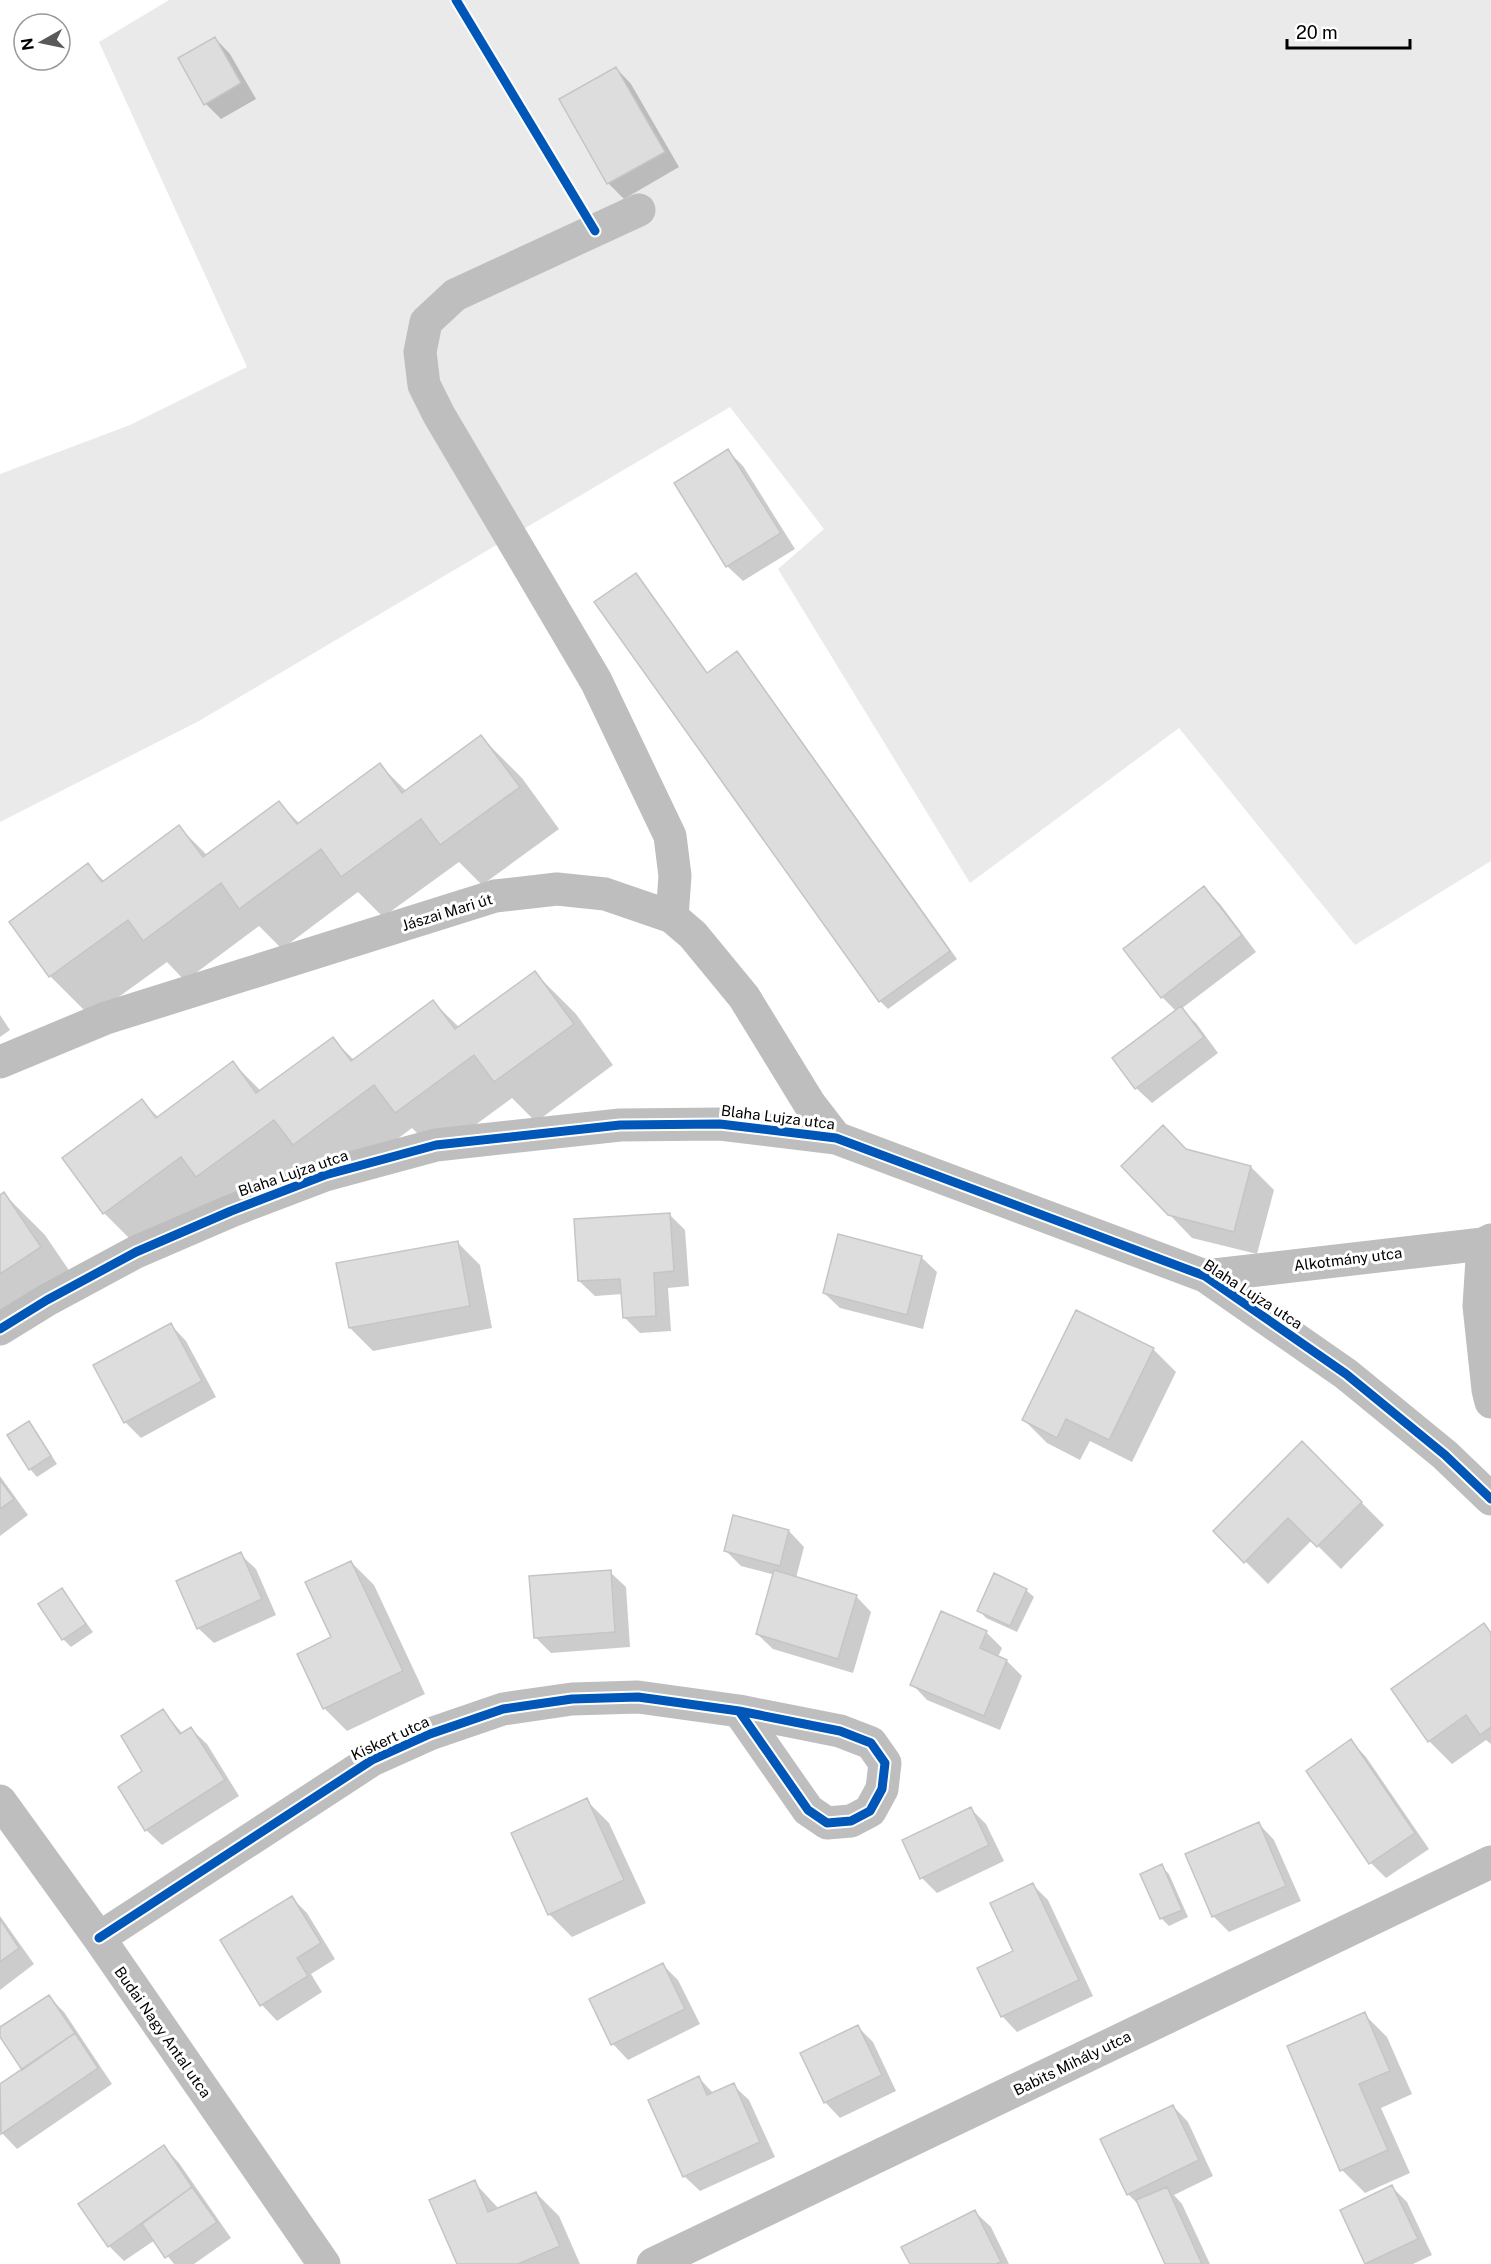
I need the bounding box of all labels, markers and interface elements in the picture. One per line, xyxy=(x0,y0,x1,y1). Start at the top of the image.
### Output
north arrow xyxy=(12,12,72,72)
scale bar xyxy=(1287,12,1410,50)
text: 20 m xyxy=(1296,22,1338,43)
text: N xyxy=(17,37,38,52)
street label: Jászai Mari út xyxy=(400,890,494,934)
street label: Blaha Lujza utca xyxy=(720,1102,836,1132)
street label: Blaha Lujza utca xyxy=(236,1146,350,1200)
street label: Alkotmány utca xyxy=(1293,1244,1403,1274)
street label: Blaha Lujza utca xyxy=(1200,1256,1306,1332)
street label: Kiskert utca xyxy=(348,1713,432,1763)
street label: Budai Nagy Antal utca xyxy=(111,1963,215,2101)
street label: Babits Mihály utca xyxy=(1010,2027,1134,2099)

